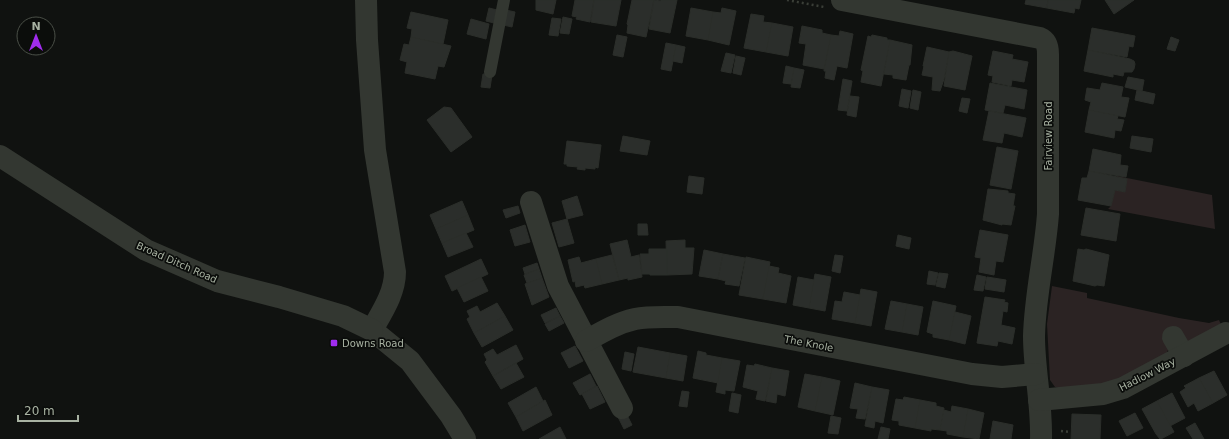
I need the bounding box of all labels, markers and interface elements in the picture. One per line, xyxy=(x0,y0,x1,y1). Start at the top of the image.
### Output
north arrow xyxy=(16,16,56,56)
text: N xyxy=(31,20,41,33)
street label: Fairview Road xyxy=(1043,101,1054,171)
street label: Broad Ditch Road xyxy=(135,240,219,285)
street label: The Knole xyxy=(782,333,834,354)
marker: Downs Road xyxy=(329,338,339,348)
place label: Downs Road xyxy=(342,338,404,349)
street label: Hadlow Way xyxy=(1117,356,1177,393)
scale bar xyxy=(18,397,78,423)
text: 20 m xyxy=(24,404,55,418)

